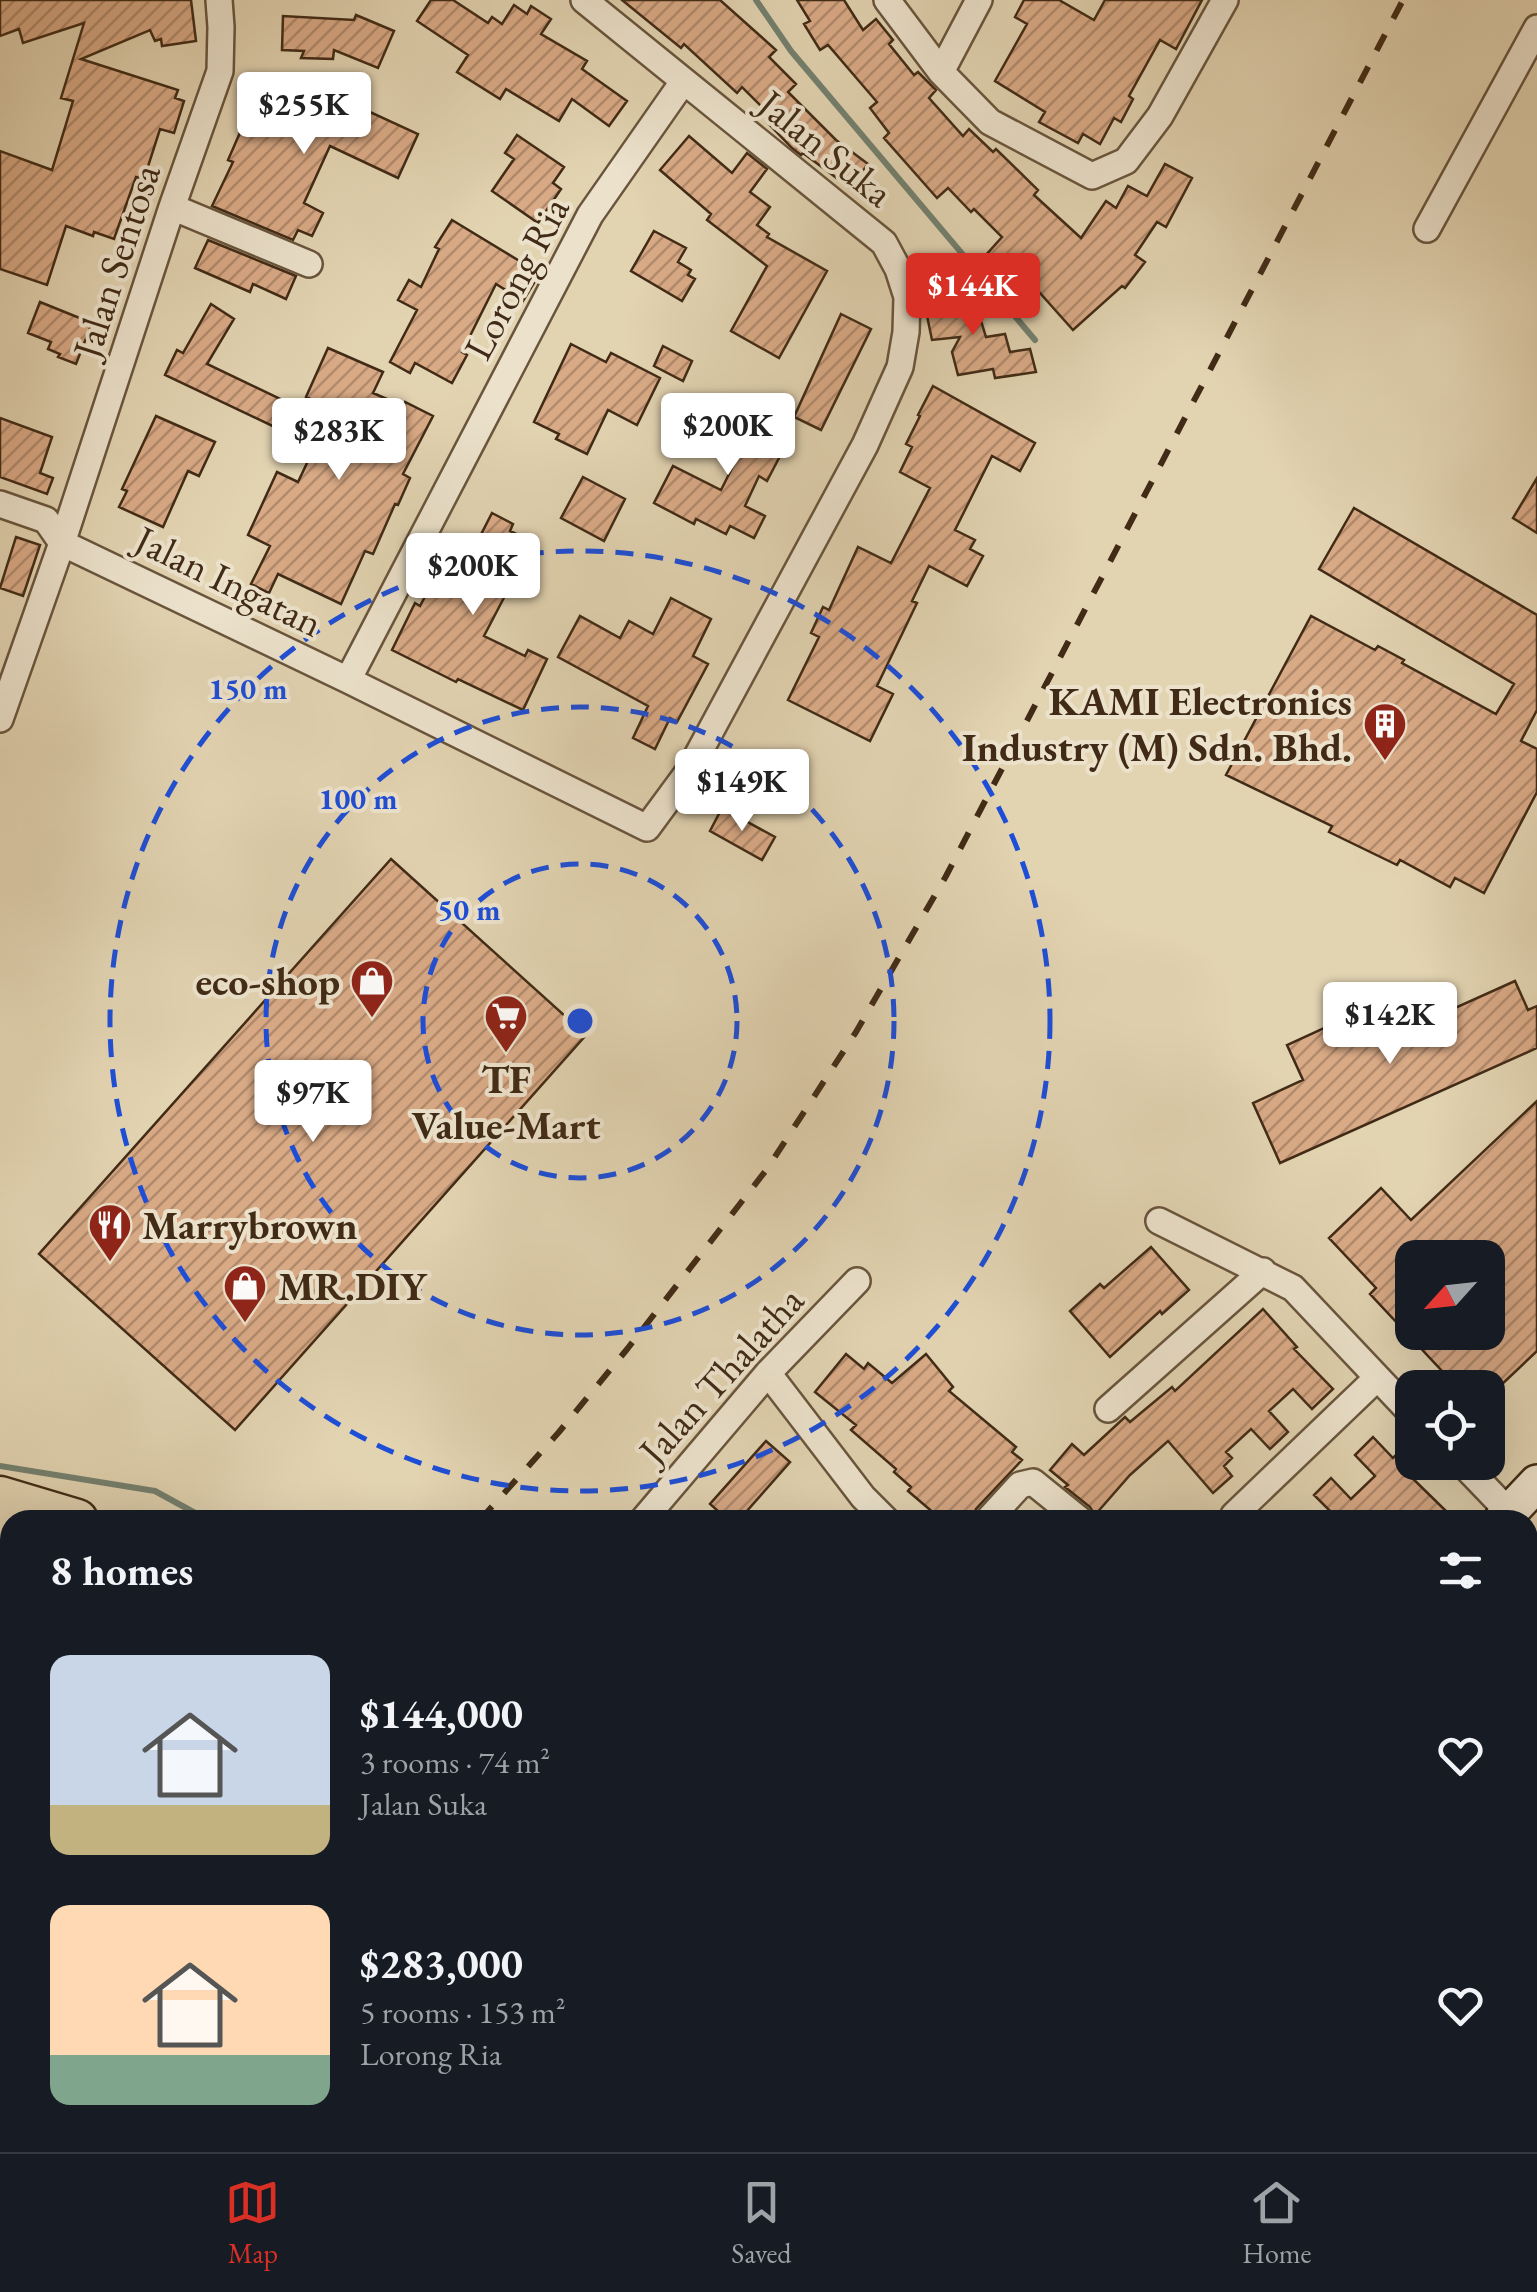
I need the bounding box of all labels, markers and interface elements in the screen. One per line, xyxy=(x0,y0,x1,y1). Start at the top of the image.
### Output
pin: $255K xyxy=(234,72,374,157)
street label: Jalan Suka xyxy=(746,76,904,218)
text: $255K xyxy=(259,83,349,125)
street label: Jalan Sentosa xyxy=(59,157,172,367)
street label: Lorong Ria xyxy=(451,188,581,368)
pin: $144K xyxy=(903,253,1043,338)
text: $144K xyxy=(928,264,1018,306)
pin: $200K xyxy=(658,393,798,478)
pin: $283K xyxy=(269,398,409,483)
text: $200K xyxy=(683,404,773,446)
text: $283K xyxy=(294,409,384,451)
street label: Jalan Ingatan xyxy=(124,512,331,649)
pin: $200K xyxy=(403,533,543,618)
text: $200K xyxy=(428,544,518,586)
text: 150 m xyxy=(209,669,287,708)
place label: KAMI Electronics Industry (M) Sdn. Bhd. xyxy=(962,675,1352,773)
building icon: KAMI Electronics Industry (M) Sdn. Bhd. xyxy=(1362,701,1408,762)
pin: $149K xyxy=(672,749,812,834)
text: $149K xyxy=(697,760,787,802)
text: 100 m xyxy=(319,779,397,818)
text: 50 m xyxy=(437,890,501,929)
place label: eco-shop xyxy=(195,955,340,1007)
shop icon: eco-shop xyxy=(349,958,395,1019)
pin: $142K xyxy=(1320,982,1460,1067)
supermarket icon: TF Value-Mart xyxy=(483,993,529,1054)
text: $142K xyxy=(1345,993,1435,1035)
centre of rings xyxy=(562,1003,598,1039)
place label: TF Value-Mart xyxy=(412,1053,600,1151)
pin: $97K xyxy=(254,1060,372,1145)
text: $97K xyxy=(276,1071,350,1113)
place label: Marrybrown xyxy=(142,1199,358,1251)
restaurant icon: Marrybrown xyxy=(87,1202,133,1263)
north arrow xyxy=(1395,1240,1505,1350)
map controls xyxy=(1395,1240,1505,1480)
place label: MR.DIY xyxy=(278,1260,428,1312)
shop icon: MR.DIY xyxy=(222,1263,268,1324)
street label: Jalan Thalatha xyxy=(625,1275,815,1477)
button: locate xyxy=(1395,1370,1505,1480)
text: 8 homes xyxy=(50,1543,193,1598)
icon: filters xyxy=(1433,1543,1488,1598)
text: $144,000 xyxy=(360,1686,523,1741)
icon: home xyxy=(130,1695,250,1815)
icon: heart xyxy=(1433,1728,1488,1783)
text: 3 rooms · 74 m² xyxy=(360,1741,550,1783)
text: Jalan Suka xyxy=(360,1783,487,1825)
text: $283,000 xyxy=(360,1936,523,1991)
icon: home xyxy=(130,1945,250,2065)
icon: heart xyxy=(1433,1978,1488,2033)
text: 5 rooms · 153 m² xyxy=(360,1991,566,2033)
text: Lorong Ria xyxy=(360,2033,502,2075)
tab: Map xyxy=(225,2175,280,2271)
tab: Saved xyxy=(731,2175,791,2271)
tab: Home xyxy=(1242,2175,1312,2271)

